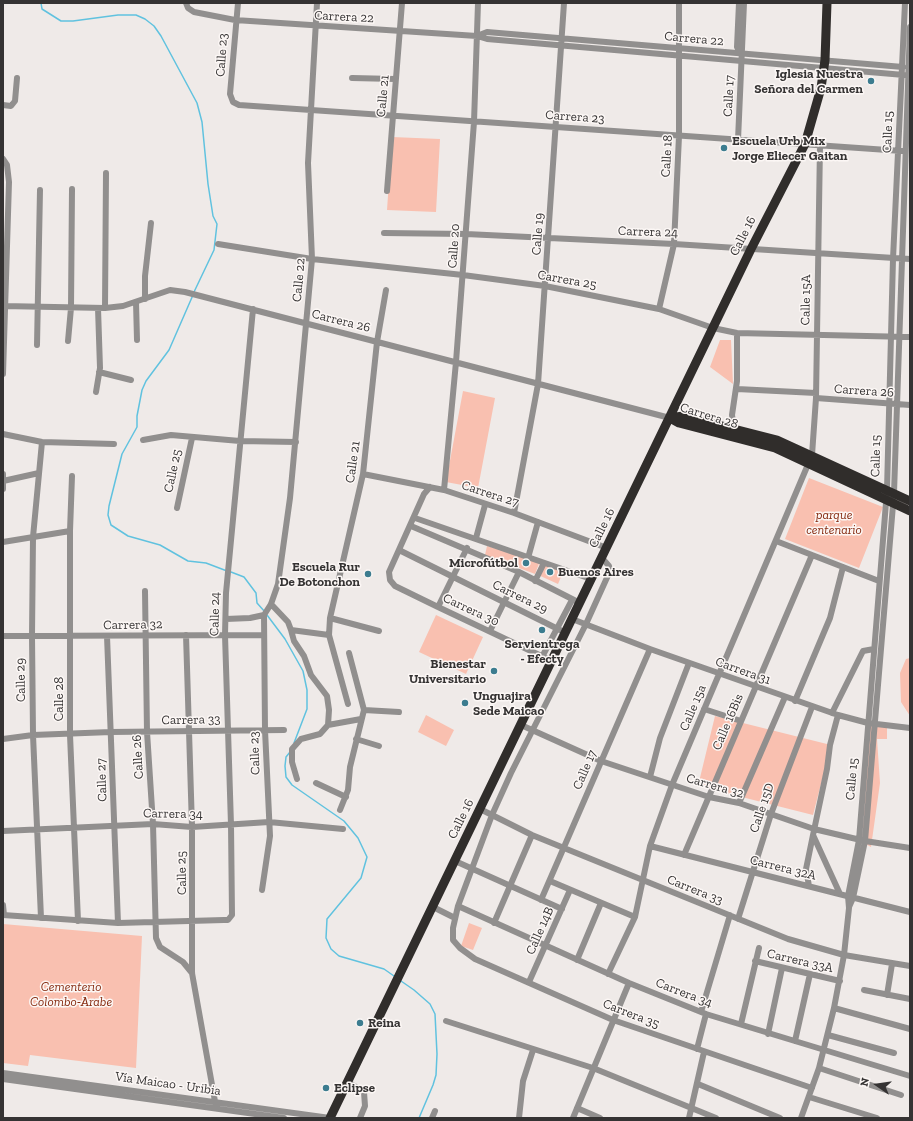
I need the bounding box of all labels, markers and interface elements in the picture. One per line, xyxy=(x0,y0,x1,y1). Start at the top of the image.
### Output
street label: Carrera 22 xyxy=(314,8,374,26)
street label: Carrera 22 xyxy=(664,29,724,49)
street label: Calle 23 xyxy=(213,33,231,77)
place label: Iglesia Nuestra Señora del Carmen xyxy=(754,66,863,97)
street label: Calle 21 xyxy=(373,74,393,118)
street label: Calle 17 xyxy=(720,75,738,117)
marker: Iglesia Nuestra Señora del Carmen xyxy=(866,76,876,86)
street label: Carrera 23 xyxy=(545,107,605,127)
street label: Calle 15 xyxy=(879,111,897,153)
place label: Escuela Urb Mix Jorge Eliecer Gaitan xyxy=(732,133,847,164)
street label: Calle 18 xyxy=(658,134,676,178)
marker: Escuela Urb Mix Jorge Eliecer Gaitan xyxy=(719,143,729,153)
street label: Calle 19 xyxy=(529,212,547,256)
street label: Calle 16 xyxy=(726,213,760,259)
street label: Calle 20 xyxy=(445,223,463,269)
street label: Carrera 24 xyxy=(618,223,678,241)
street label: Calle 22 xyxy=(289,257,309,303)
street label: Carrera 25 xyxy=(536,267,598,293)
street label: Calle 15A xyxy=(798,274,814,326)
street label: Carrera 26 xyxy=(310,306,372,336)
street label: Carrera 26 xyxy=(834,381,894,401)
street label: Carrera 28 xyxy=(678,400,740,432)
street label: Calle 15 xyxy=(868,435,884,477)
street label: Calle 21 xyxy=(342,440,364,484)
street label: Calle 25 xyxy=(161,448,185,494)
street label: Carrera 27 xyxy=(459,477,521,511)
street label: Calle 16 xyxy=(586,505,618,551)
park label: parque centenario xyxy=(806,507,862,538)
place label: Microfútbol xyxy=(449,555,518,571)
marker: Microfútbol xyxy=(521,558,531,568)
place label: Escuela Rur De Botonchon xyxy=(279,559,360,590)
place label: Buenos Aires xyxy=(558,564,634,580)
marker: Buenos Aires xyxy=(545,567,555,577)
marker: Escuela Rur De Botonchon xyxy=(363,569,373,579)
street label: Carrera 29 xyxy=(490,577,550,617)
street label: Carrera 30 xyxy=(440,590,502,630)
street label: Calle 24 xyxy=(207,592,223,636)
street label: Carrera 32 xyxy=(103,617,163,633)
marker: Servientrega - Efecty xyxy=(537,625,547,635)
place label: Servientrega - Efecty xyxy=(504,636,580,667)
street label: Carrera 31 xyxy=(713,654,773,688)
place label: Bienestar Universitario xyxy=(409,656,486,687)
street label: Calle 29 xyxy=(13,658,29,702)
marker: Bienestar Universitario xyxy=(489,666,499,676)
street label: Calle 28 xyxy=(51,677,67,721)
street label: Calle 15a xyxy=(676,683,710,733)
place label: Unguajira Sede Maicao xyxy=(473,688,544,719)
street label: Calle 16Bis xyxy=(709,691,747,753)
marker: Unguajira Sede Maicao xyxy=(460,698,470,708)
street label: Carrera 33 xyxy=(161,712,221,728)
street label: Calle 23 xyxy=(246,731,264,775)
street label: Calle 26 xyxy=(129,734,147,780)
street label: Calle 17 xyxy=(570,748,600,792)
street label: Calle 15 xyxy=(842,757,862,801)
street label: Calle 27 xyxy=(93,758,111,802)
street label: Carrera 32 xyxy=(684,770,746,802)
street label: Calle 15D xyxy=(746,781,778,835)
street label: Calle 16 xyxy=(445,796,477,842)
street label: Carrera 34 xyxy=(143,806,203,822)
street label: Calle 25 xyxy=(174,851,190,895)
street label: Carrera 32A xyxy=(748,852,818,884)
street label: Carrera 33 xyxy=(665,872,725,908)
street label: Calle 14B xyxy=(523,905,557,957)
street label: Carrera 33A xyxy=(765,946,835,976)
street label: Carrera 34 xyxy=(653,975,715,1011)
park label: Cementerio Colombo-Arabe xyxy=(30,979,112,1010)
street label: Carrera 35 xyxy=(600,996,662,1032)
place label: Reina xyxy=(368,1015,401,1031)
marker: Reina xyxy=(355,1018,365,1028)
north arrow xyxy=(857,1065,897,1105)
street label: Vía Maicao - Uribia xyxy=(114,1069,222,1099)
text: N xyxy=(858,1077,872,1088)
place label: Eclipse xyxy=(334,1080,375,1096)
marker: Eclipse xyxy=(321,1083,331,1093)

